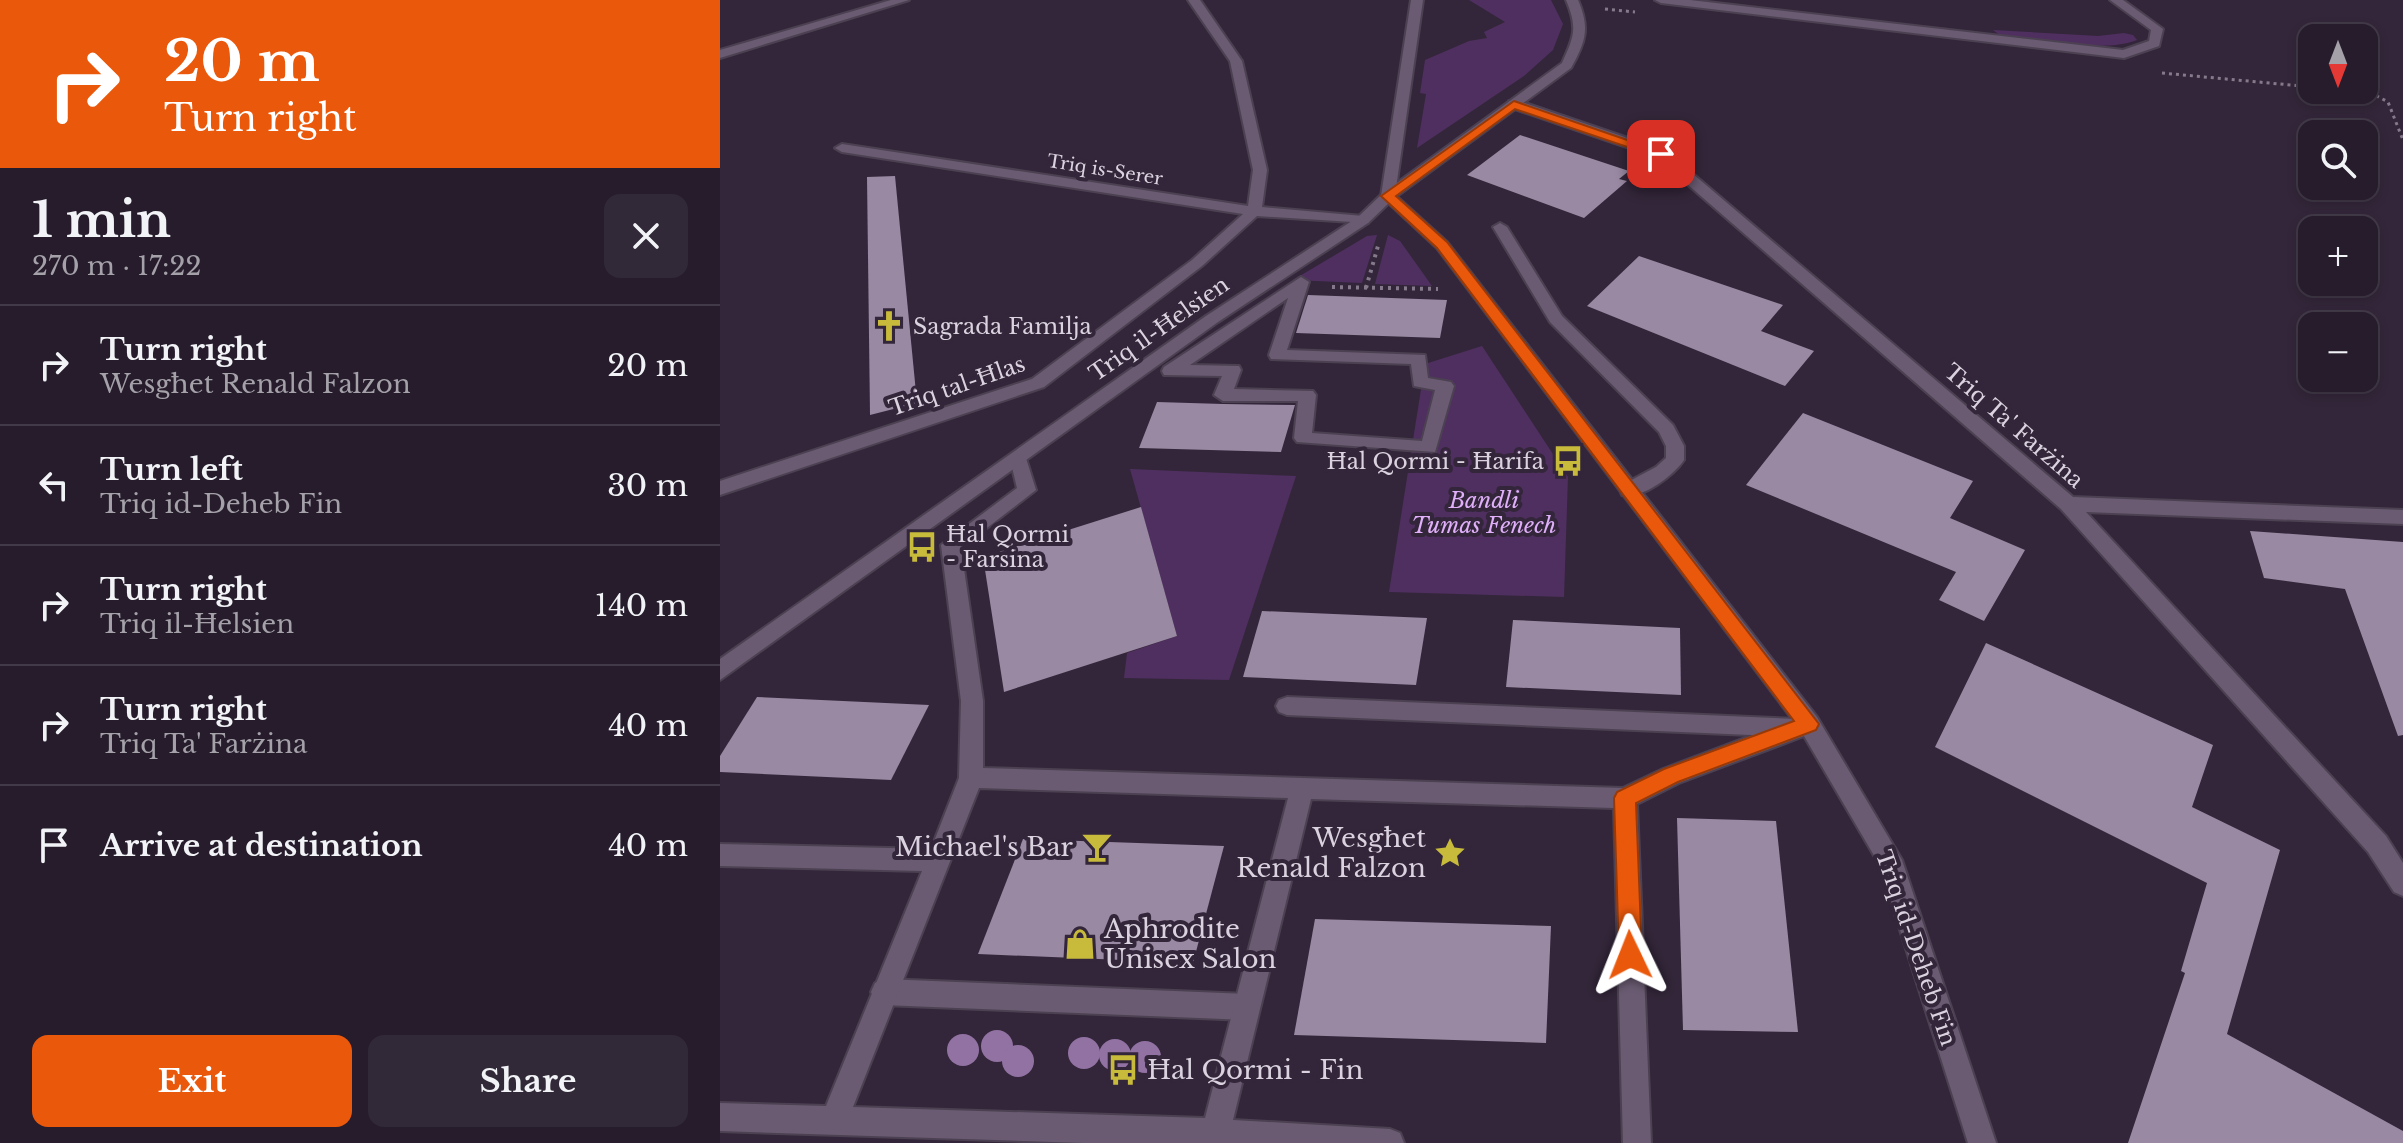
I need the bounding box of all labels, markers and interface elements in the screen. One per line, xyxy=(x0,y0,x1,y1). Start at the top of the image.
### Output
north arrow xyxy=(2298,24,2378,104)
map controls xyxy=(2298,24,2378,392)
text: 20 m xyxy=(164,27,320,96)
icon: right xyxy=(32,32,136,136)
text: Turn right xyxy=(164,96,357,141)
pin xyxy=(1627,120,1695,188)
button: search xyxy=(2298,120,2378,200)
icon: arrive xyxy=(1639,132,1683,176)
street label: Triq is-Serer xyxy=(1046,150,1165,190)
text: 1 min xyxy=(32,190,171,250)
button: close xyxy=(604,194,688,278)
button: + xyxy=(2298,216,2378,296)
text: 270 m · 17:22 xyxy=(32,250,201,282)
street label: Triq il-Ħelsien xyxy=(1084,271,1234,387)
church icon: Sagrada Familja xyxy=(872,309,906,343)
button: − xyxy=(2298,312,2378,392)
place label: Sagrada Familja xyxy=(913,313,1092,340)
text: Turn right xyxy=(100,331,267,368)
icon: right xyxy=(32,343,76,387)
text: 20 m xyxy=(607,347,688,384)
street label: Triq tal-Ħlas xyxy=(885,350,1029,422)
street label: Triq Ta' Farżina xyxy=(1939,358,2090,494)
text: Wesgħet Renald Falzon xyxy=(100,368,411,400)
bus stop icon: Ħal Qormi - Ħarifa xyxy=(1551,444,1585,478)
place label: Ħal Qormi - Ħarifa xyxy=(1326,448,1545,475)
text: Turn left xyxy=(100,451,243,488)
icon: left xyxy=(32,463,76,507)
text: 30 m xyxy=(607,467,688,504)
park label: Bandli Tumas Fenech xyxy=(1412,487,1556,539)
text: Triq id-Deheb Fin xyxy=(100,488,342,520)
place label: Ħal Qormi - Farsina xyxy=(946,521,1069,573)
bus stop icon: Ħal Qormi - Farsina xyxy=(905,530,939,564)
text: Turn right xyxy=(100,571,267,608)
icon: right xyxy=(32,583,76,627)
text: 140 m xyxy=(595,587,688,624)
text: Triq il-Ħelsien xyxy=(100,608,294,640)
text: Turn right xyxy=(100,691,267,728)
icon: right xyxy=(32,703,76,747)
text: 40 m xyxy=(608,707,688,744)
text: Triq Ta' Farżina xyxy=(100,728,307,760)
place label: Wesgħet Renald Falzon xyxy=(1236,822,1426,884)
icon: arrive xyxy=(32,823,76,867)
text: Arrive at destination xyxy=(100,827,423,864)
text: 40 m xyxy=(608,827,688,864)
bar icon: Michael's Bar xyxy=(1080,830,1114,864)
place label: Michael's Bar xyxy=(895,831,1074,863)
place icon: Wesgħet Renald Falzon xyxy=(1433,836,1467,870)
street label: Triq id-Deheb Fin xyxy=(1870,847,1962,1049)
place label: Aphrodite Unisex Salon xyxy=(1103,913,1276,975)
position arrow xyxy=(1588,913,1672,997)
shop icon: Aphrodite Unisex Salon xyxy=(1063,927,1097,961)
button: Exit xyxy=(32,1035,352,1127)
button: Share xyxy=(368,1035,688,1127)
bus stop icon: Ħal Qormi - Fin xyxy=(1106,1053,1140,1087)
place label: Ħal Qormi - Fin xyxy=(1147,1054,1363,1086)

